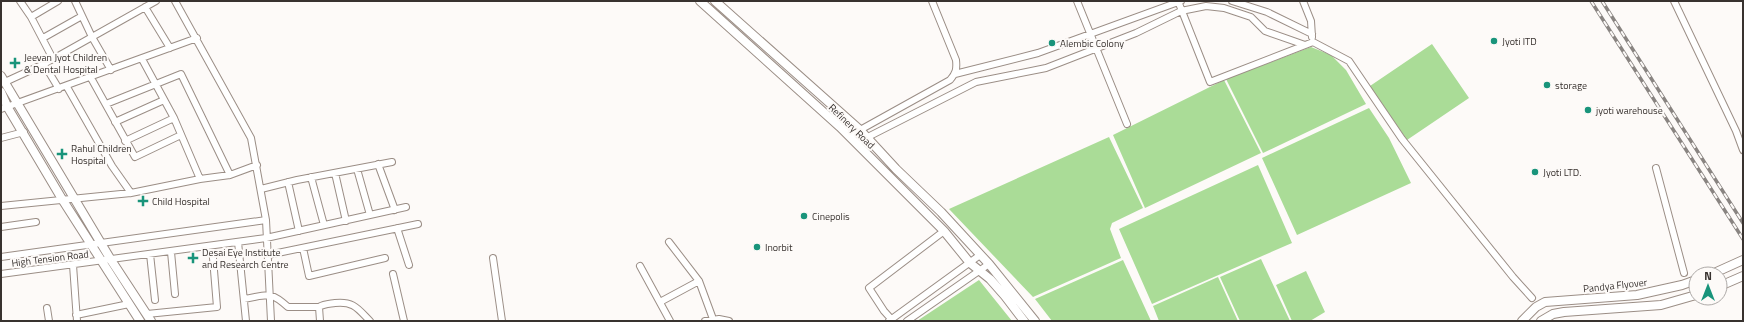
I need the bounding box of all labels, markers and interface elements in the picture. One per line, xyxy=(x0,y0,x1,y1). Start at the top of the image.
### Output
place label: Jyoti lTD xyxy=(1502,34,1537,49)
place label: Alembic Colony xyxy=(1060,36,1124,51)
marker: Jyoti lTD xyxy=(1489,36,1499,46)
marker: Alembic Colony xyxy=(1047,38,1057,48)
place label: Jeevan Jyot Children & Dental Hospital xyxy=(24,50,107,77)
marker: Jeevan Jyot Children & Dental Hospital xyxy=(9,57,21,69)
place label: storage xyxy=(1555,78,1587,93)
marker: storage xyxy=(1542,80,1552,90)
street label: Refinery Road xyxy=(825,100,878,152)
place label: jyoti warehouse xyxy=(1595,103,1663,118)
marker: jyoti warehouse xyxy=(1583,105,1593,115)
place label: Rahul Children Hospital xyxy=(71,141,132,168)
marker: Rahul Children Hospital xyxy=(56,148,68,160)
place label: Jyoti LTD. xyxy=(1543,165,1581,180)
marker: Jyoti LTD. xyxy=(1530,167,1540,177)
place label: Child Hospital xyxy=(152,194,210,209)
marker: Child Hospital xyxy=(137,195,149,207)
place label: Cinepolis xyxy=(812,209,850,224)
marker: Cinepolis xyxy=(799,211,809,221)
place label: Inorbit xyxy=(765,240,793,255)
marker: Inorbit xyxy=(752,242,762,252)
place label: Desai Eye Institute and Research Centre xyxy=(202,245,289,272)
street label: High Tension Road xyxy=(11,246,90,271)
marker: Desai Eye Institute and Research Centre xyxy=(187,252,199,264)
north arrow xyxy=(1688,266,1728,306)
text: N xyxy=(1704,268,1712,284)
street label: Pandya Flyover xyxy=(1582,275,1648,296)

